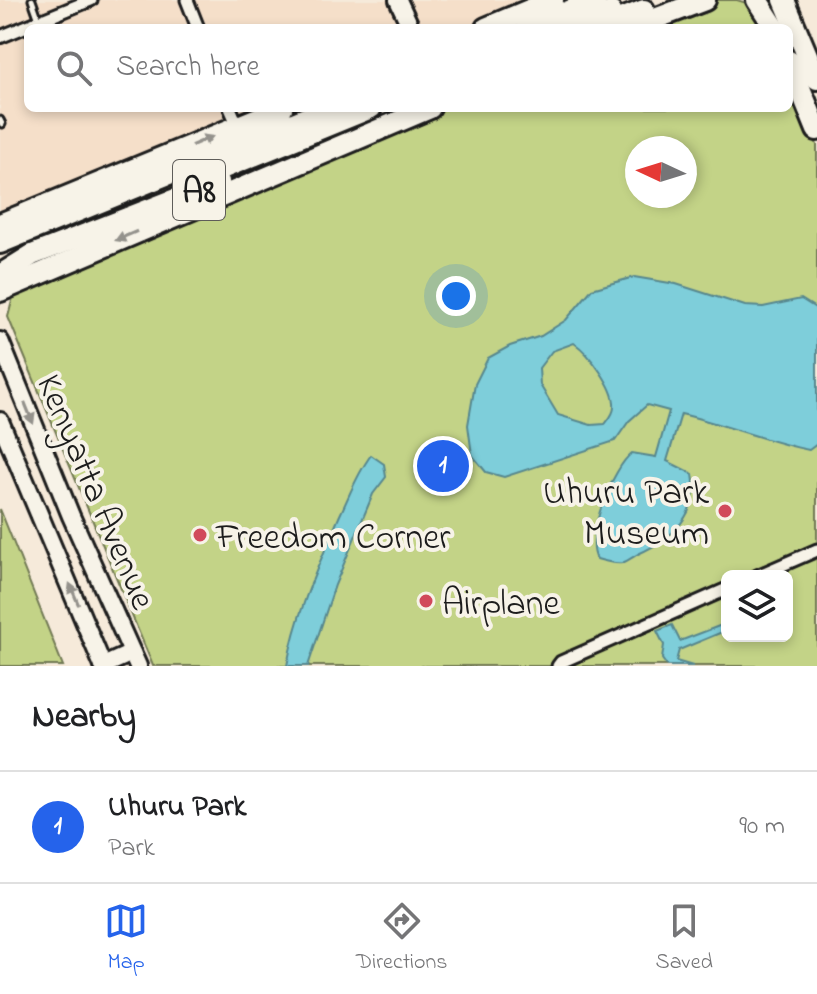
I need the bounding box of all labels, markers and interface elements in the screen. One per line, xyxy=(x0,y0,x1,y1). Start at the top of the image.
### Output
search box xyxy=(24,24,793,112)
icon: search xyxy=(52,46,96,90)
text: Search here xyxy=(116,46,260,90)
one-way arrow xyxy=(190,135,214,148)
north arrow xyxy=(625,136,697,208)
road number: A8 xyxy=(173,160,225,220)
one-way arrow xyxy=(114,230,138,243)
your location xyxy=(436,276,476,316)
street label: Kenyatta Avenue xyxy=(20,367,168,619)
one-way arrow xyxy=(23,401,36,425)
pin: 1 xyxy=(417,436,469,496)
place label: Uhuru Park Museum xyxy=(543,468,709,562)
marker: Uhuru Park Museum xyxy=(716,502,734,520)
place label: Freedom Corner xyxy=(215,513,451,566)
marker: Freedom Corner xyxy=(191,526,209,544)
map controls xyxy=(721,570,793,642)
button: layers xyxy=(721,570,793,642)
place label: Airplane xyxy=(442,579,561,632)
one-way arrow xyxy=(67,582,80,606)
marker: Airplane xyxy=(417,592,435,610)
text: Nearby xyxy=(32,693,136,743)
text: Uhuru Park xyxy=(108,786,246,830)
text: 1 xyxy=(54,808,62,846)
text: 90 m xyxy=(739,808,785,846)
text: Park xyxy=(108,830,155,868)
tab: Map xyxy=(104,899,148,979)
tab: Directions xyxy=(356,899,447,979)
tab: Saved xyxy=(656,899,713,979)

